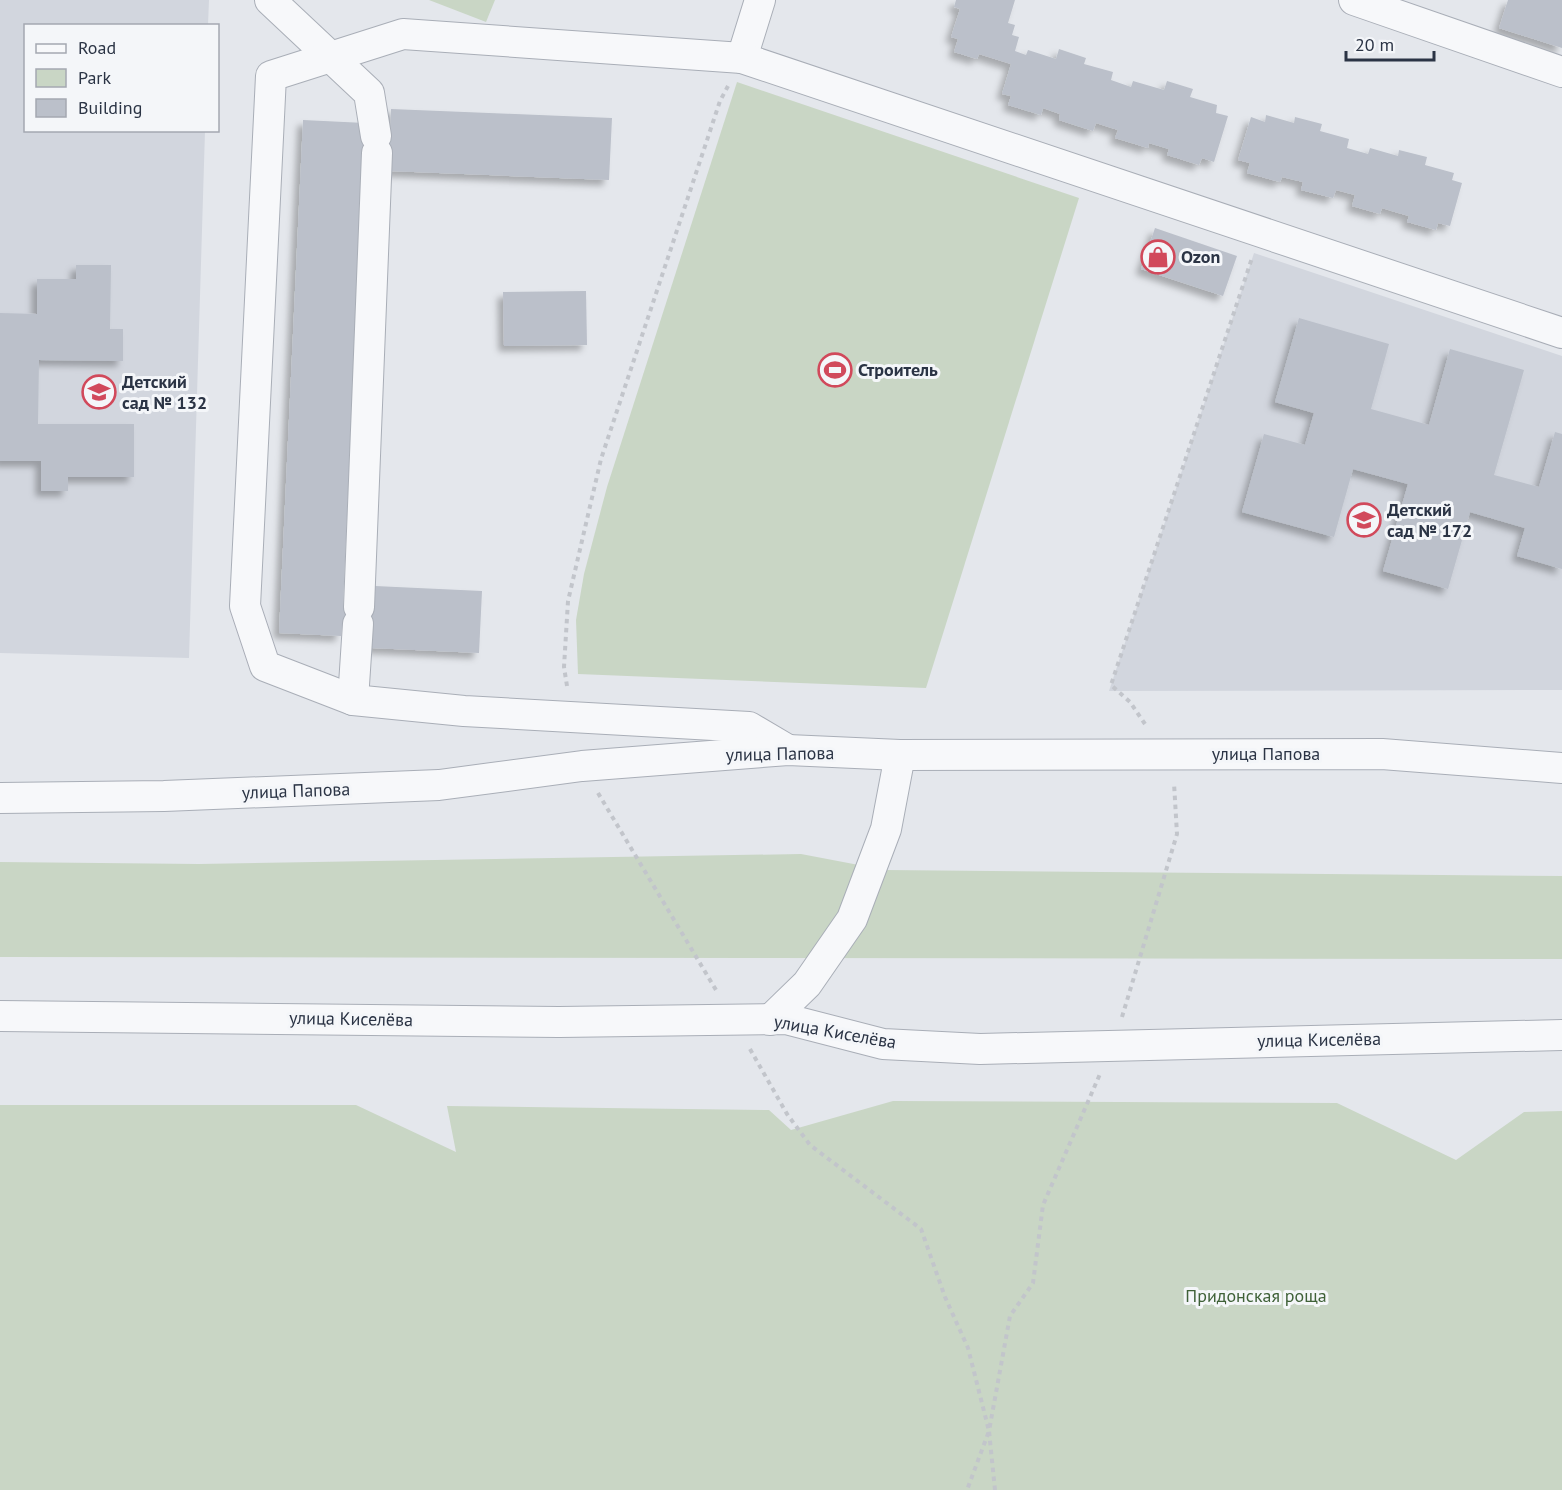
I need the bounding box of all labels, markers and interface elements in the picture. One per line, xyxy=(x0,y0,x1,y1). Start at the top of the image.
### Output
legend xyxy=(24,24,219,132)
scale bar xyxy=(1346,24,1434,62)
text: 20 m xyxy=(1355,33,1394,56)
text: Road xyxy=(78,36,116,59)
text: Park xyxy=(78,66,111,89)
text: Building xyxy=(78,96,142,119)
shop icon: Ozon xyxy=(1140,239,1176,275)
place label: Ozon xyxy=(1181,245,1220,268)
sports icon: Строитель xyxy=(817,352,853,388)
place label: Строитель xyxy=(858,358,938,381)
place label: Детский сад № 132 xyxy=(122,370,207,414)
school or university icon: Детский сад № 132 xyxy=(81,374,117,410)
place label: Детский сад № 172 xyxy=(1387,498,1472,542)
school or university icon: Детский сад № 172 xyxy=(1346,502,1382,538)
street label: улица Папова xyxy=(726,741,834,766)
street label: улица Папова xyxy=(1212,742,1320,765)
street label: улица Папова xyxy=(241,777,351,804)
street label: улица Киселёва xyxy=(289,1006,413,1031)
street label: улица Киселёва xyxy=(772,1009,898,1054)
street label: улица Киселёва xyxy=(1257,1027,1381,1052)
park label: Придонская роща xyxy=(1185,1284,1327,1307)

